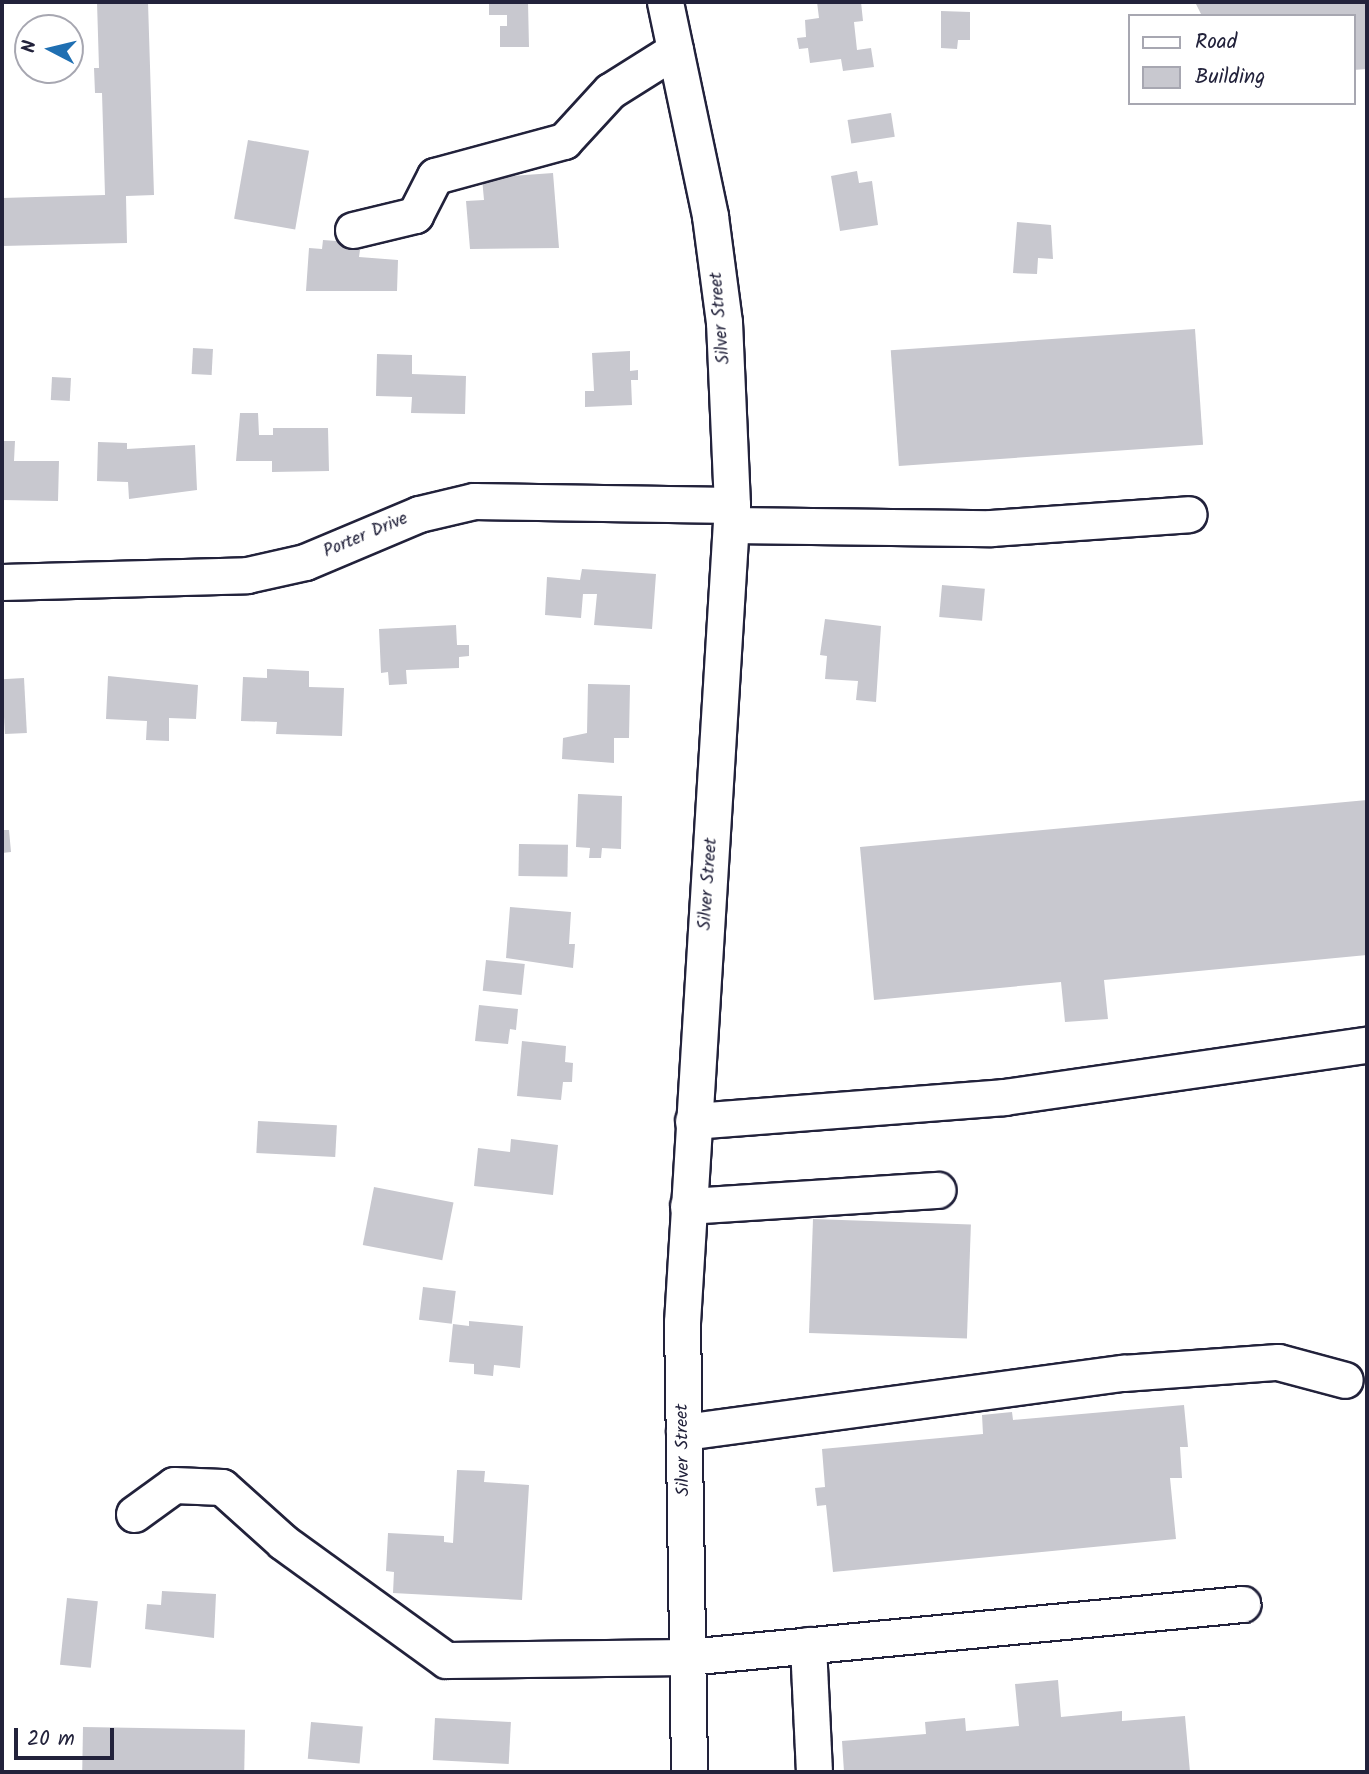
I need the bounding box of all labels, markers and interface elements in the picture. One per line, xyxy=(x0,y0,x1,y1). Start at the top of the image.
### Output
north arrow xyxy=(14,14,84,84)
legend xyxy=(1128,14,1355,105)
text: Road xyxy=(1195,26,1237,59)
text: N xyxy=(15,39,46,54)
text: Building xyxy=(1195,61,1265,94)
street label: Silver Street xyxy=(706,271,736,365)
street label: Porter Drive xyxy=(321,509,411,563)
street label: Silver Street xyxy=(695,837,723,931)
street label: Silver Street xyxy=(672,1403,696,1497)
scale bar xyxy=(18,1714,117,1758)
text: 20 m xyxy=(27,1723,75,1756)

